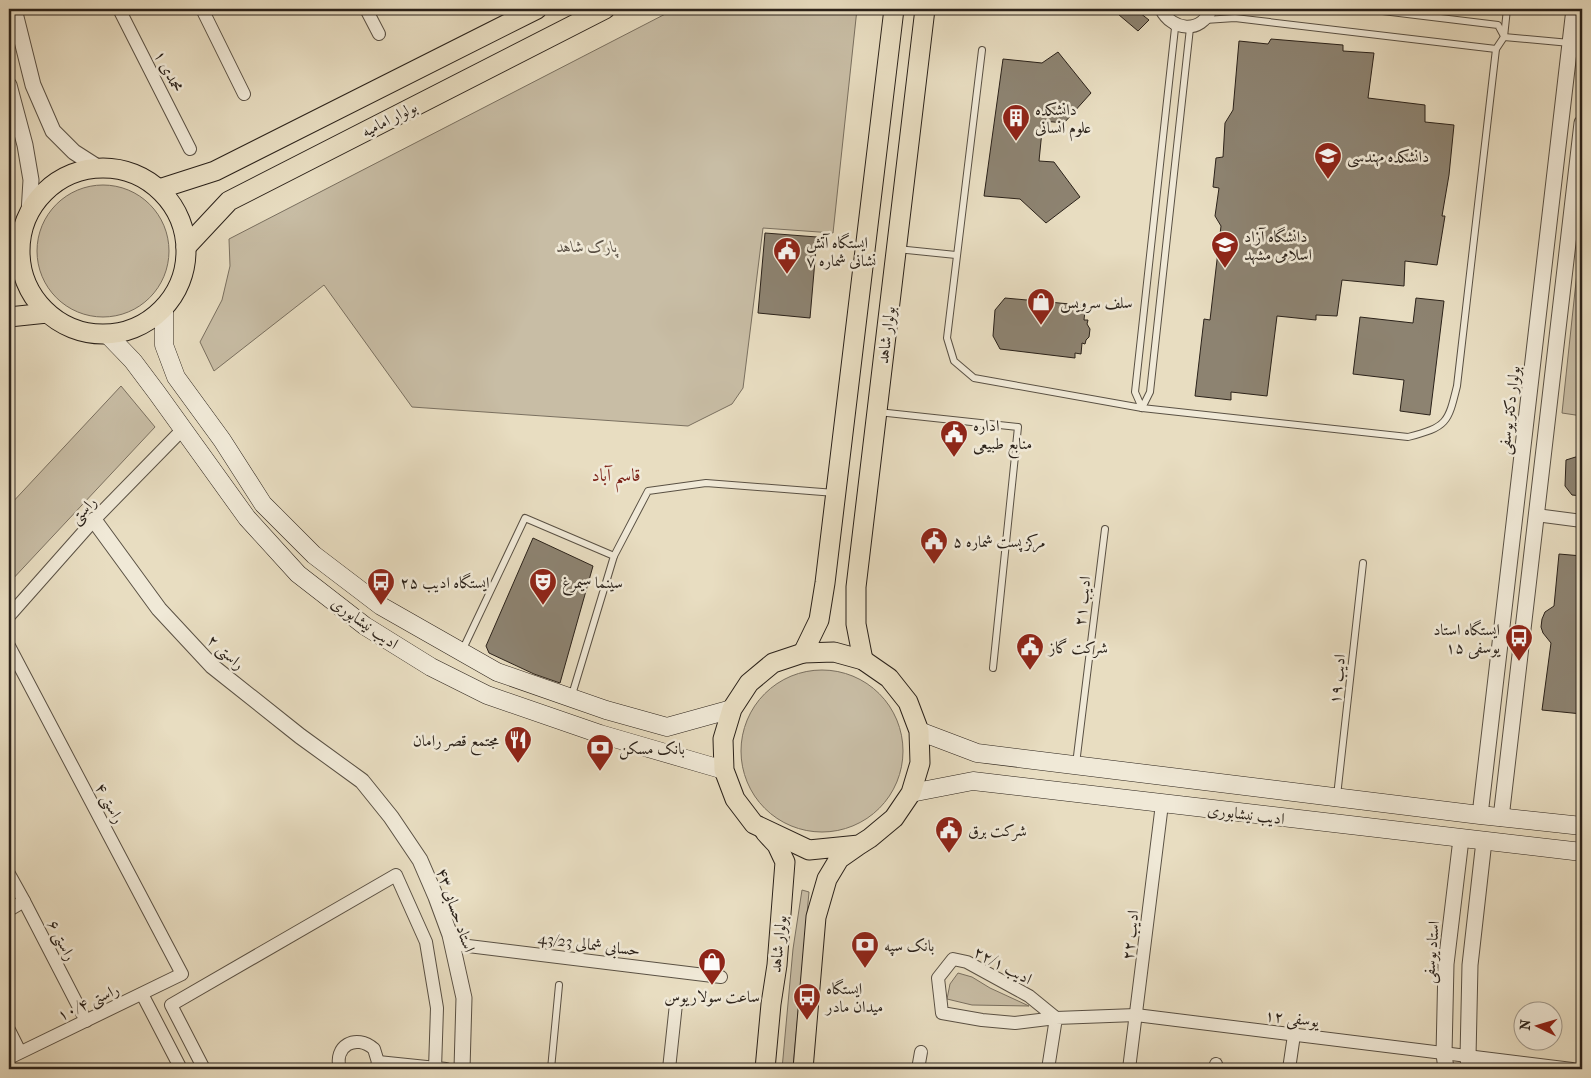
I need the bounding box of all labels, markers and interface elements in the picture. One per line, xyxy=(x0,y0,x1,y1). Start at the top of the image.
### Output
street label: محمدی ۱ xyxy=(150,47,188,95)
street label: بولوار امامیه xyxy=(358,97,420,142)
place label: دانشکده علوم انسانی xyxy=(1035,100,1091,142)
building icon: دانشکده علوم انسانی xyxy=(1001,103,1031,142)
school or university icon: دانشکده مهندسی xyxy=(1313,141,1343,180)
place label: دانشکده مهندسی xyxy=(1347,147,1429,168)
place label: دانشگاه آزاد اسلامی مشهد xyxy=(1244,226,1312,265)
school or university icon: دانشگاه آزاد اسلامی مشهد xyxy=(1210,230,1240,269)
place label: ایستگاه آتش نشانی شماره ۷ xyxy=(806,232,876,270)
public building icon: ایستگاه آتش نشانی شماره ۷ xyxy=(772,236,802,275)
park label: پارک شاهد xyxy=(557,237,619,258)
shop icon: سلف سرویس xyxy=(1026,287,1056,326)
place label: سلف سرویس xyxy=(1060,293,1133,313)
street label: بولوار شاهد xyxy=(873,305,900,365)
street label: بولوار دکتر یوسفی xyxy=(1494,365,1526,456)
place label: اداره منابع طبیعی xyxy=(973,416,1032,459)
public building icon: اداره منابع طبیعی xyxy=(939,419,969,458)
district label: قاسم آباد xyxy=(591,465,641,493)
street label: راستی xyxy=(66,492,102,529)
public building icon: مرکز پست شماره ۵ xyxy=(919,526,949,565)
place label: مرکز پست شماره ۵ xyxy=(953,532,1046,553)
bus stop icon: ایستگاه ادیب ۲۵ xyxy=(366,567,396,606)
theatre icon: سینما سیمرغ xyxy=(528,567,558,606)
place label: ایستگاه ادیب ۲۵ xyxy=(400,572,489,593)
place label: سینما سیمرغ xyxy=(562,573,623,596)
street label: ادیب ۲۱ xyxy=(1070,575,1095,627)
street label: ادیب نیشابوری xyxy=(327,593,402,654)
place label: ایستگاه استاد یوسفی ۱۵ xyxy=(1433,619,1501,659)
bus stop icon: ایستگاه استاد یوسفی ۱۵ xyxy=(1504,623,1534,662)
street label: راستی ۲ xyxy=(202,630,248,675)
public building icon: شرکت گاز xyxy=(1015,632,1045,671)
place label: شرکت گاز xyxy=(1047,638,1108,658)
street label: ادیب ۱۹ xyxy=(1325,653,1350,705)
restaurant icon: مجتمع قصر رامان xyxy=(503,725,533,764)
place label: مجتمع قصر رامان xyxy=(413,731,499,756)
bank icon: بانک مسکن xyxy=(585,733,615,772)
place label: بانک مسکن xyxy=(619,739,685,760)
street label: راستی ۴ xyxy=(90,779,129,828)
street label: ادیب نیشابوری xyxy=(1206,800,1286,829)
public building icon: شرکت برق xyxy=(934,815,964,854)
place label: شرکت برق xyxy=(968,821,1027,841)
street label: استاد حسابی ۴۳ xyxy=(431,865,479,955)
street label: ادیب ۲۲ xyxy=(1118,909,1143,961)
street label: بولوار شاهد xyxy=(766,914,791,974)
street label: راستی ۶ xyxy=(42,916,80,965)
street label: استاد یوسفی xyxy=(1419,920,1445,984)
street label: حسابی شمالی 43/23 xyxy=(537,928,641,962)
bank icon: بانک سپه xyxy=(850,930,880,969)
place label: بانک سپه xyxy=(884,936,934,957)
street label: ادیب ۲۲/۱ xyxy=(970,942,1035,989)
shop icon: ساعت سولاریوس xyxy=(697,947,727,986)
place label: ایستگاه میدان مادر xyxy=(824,978,883,1016)
street label: راستی ۱۰/۴ xyxy=(54,979,123,1026)
bus stop icon: ایستگاه میدان مادر xyxy=(792,982,822,1021)
place label: ساعت سولاریوس xyxy=(664,987,760,1007)
north arrow xyxy=(1514,1000,1564,1050)
street label: یوسفی ۱۲ xyxy=(1264,1005,1321,1033)
text: N xyxy=(1517,1019,1535,1031)

